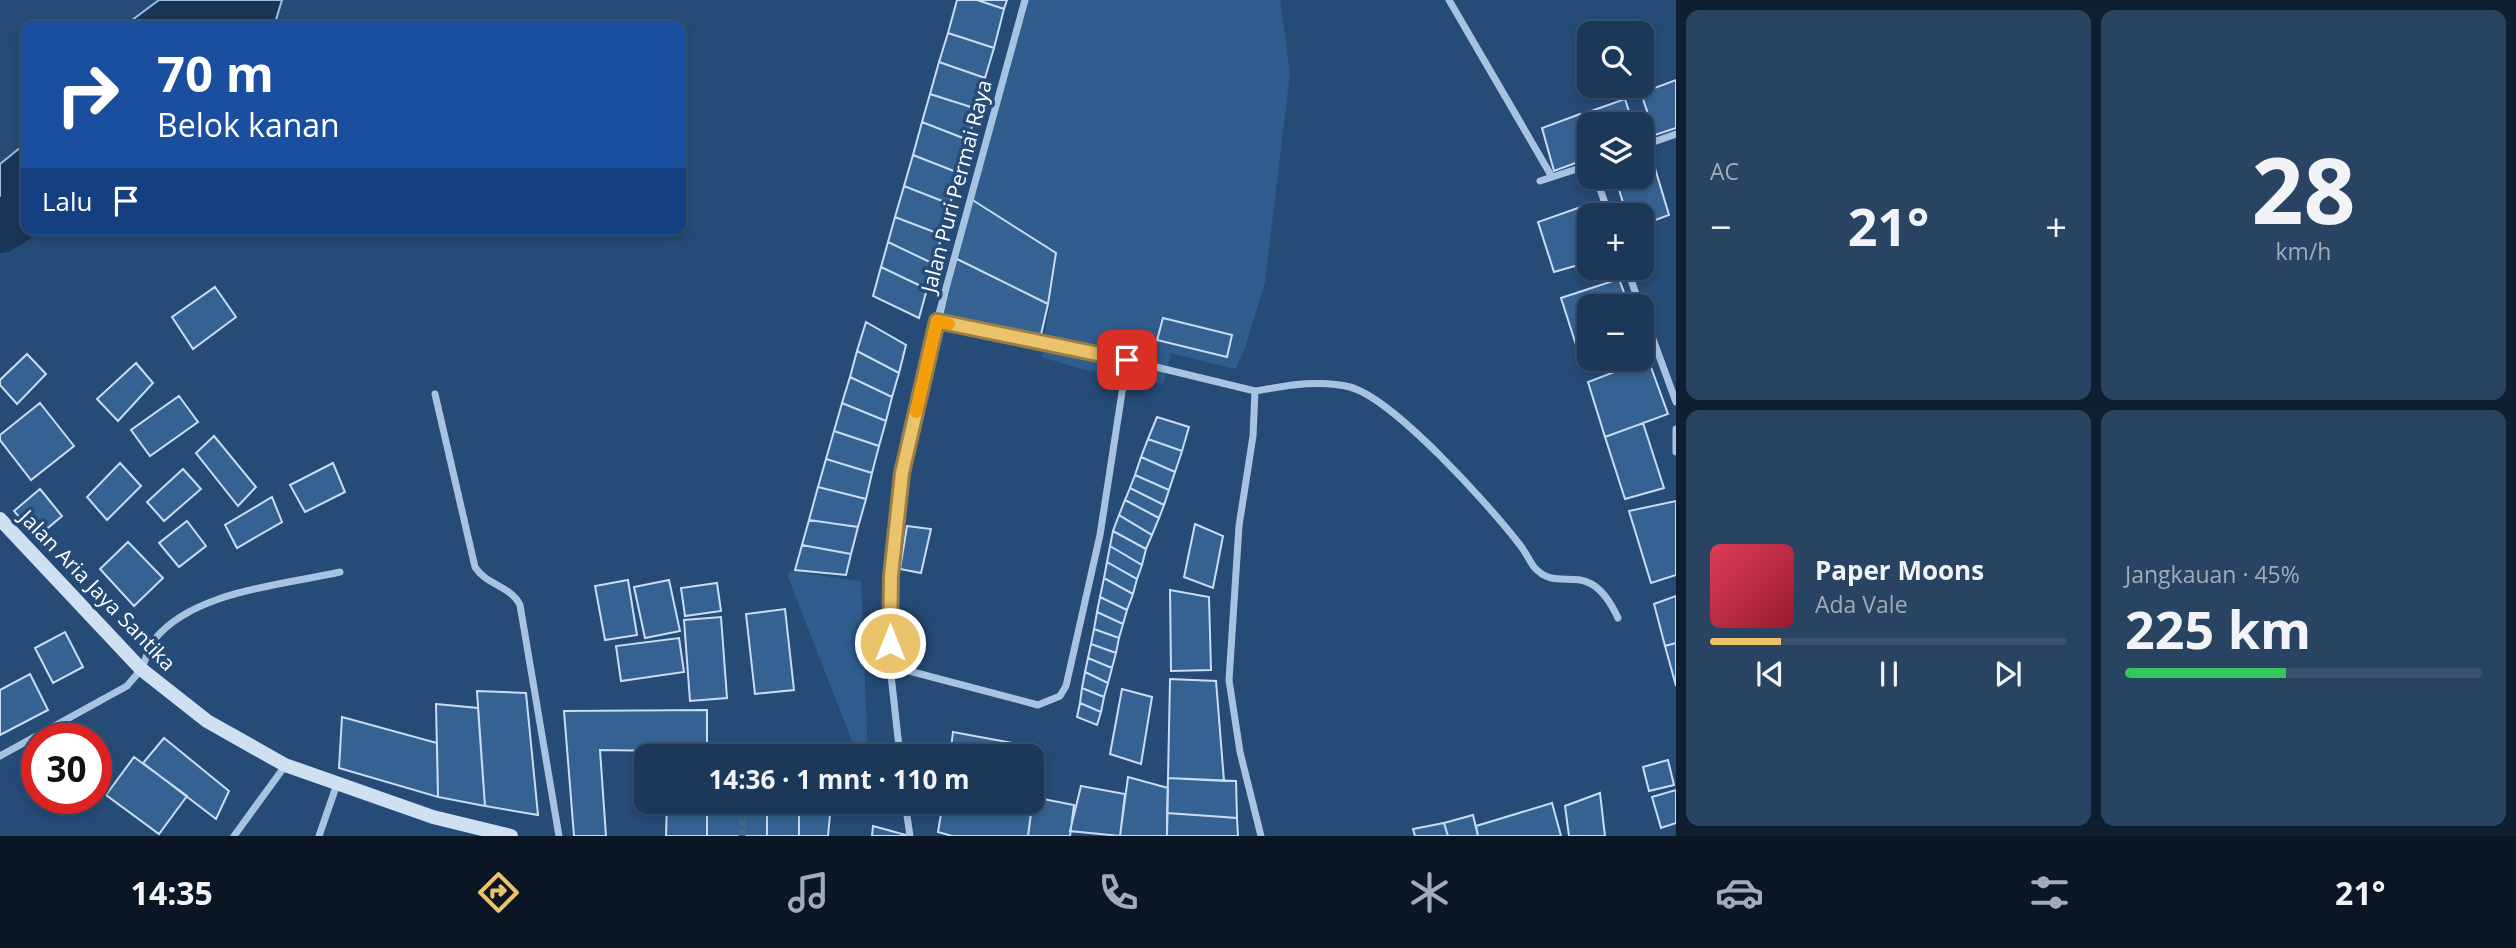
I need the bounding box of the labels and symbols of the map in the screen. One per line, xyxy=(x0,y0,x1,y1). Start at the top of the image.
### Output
street label: Jalan Puri Permai Raya xyxy=(914,77,998,297)
pin xyxy=(1097,330,1157,390)
street label: Jalan Aria Jaya Santika xyxy=(12,502,182,676)
position arrow xyxy=(853,606,927,680)
speed limit sign: 30 xyxy=(21,723,112,814)

